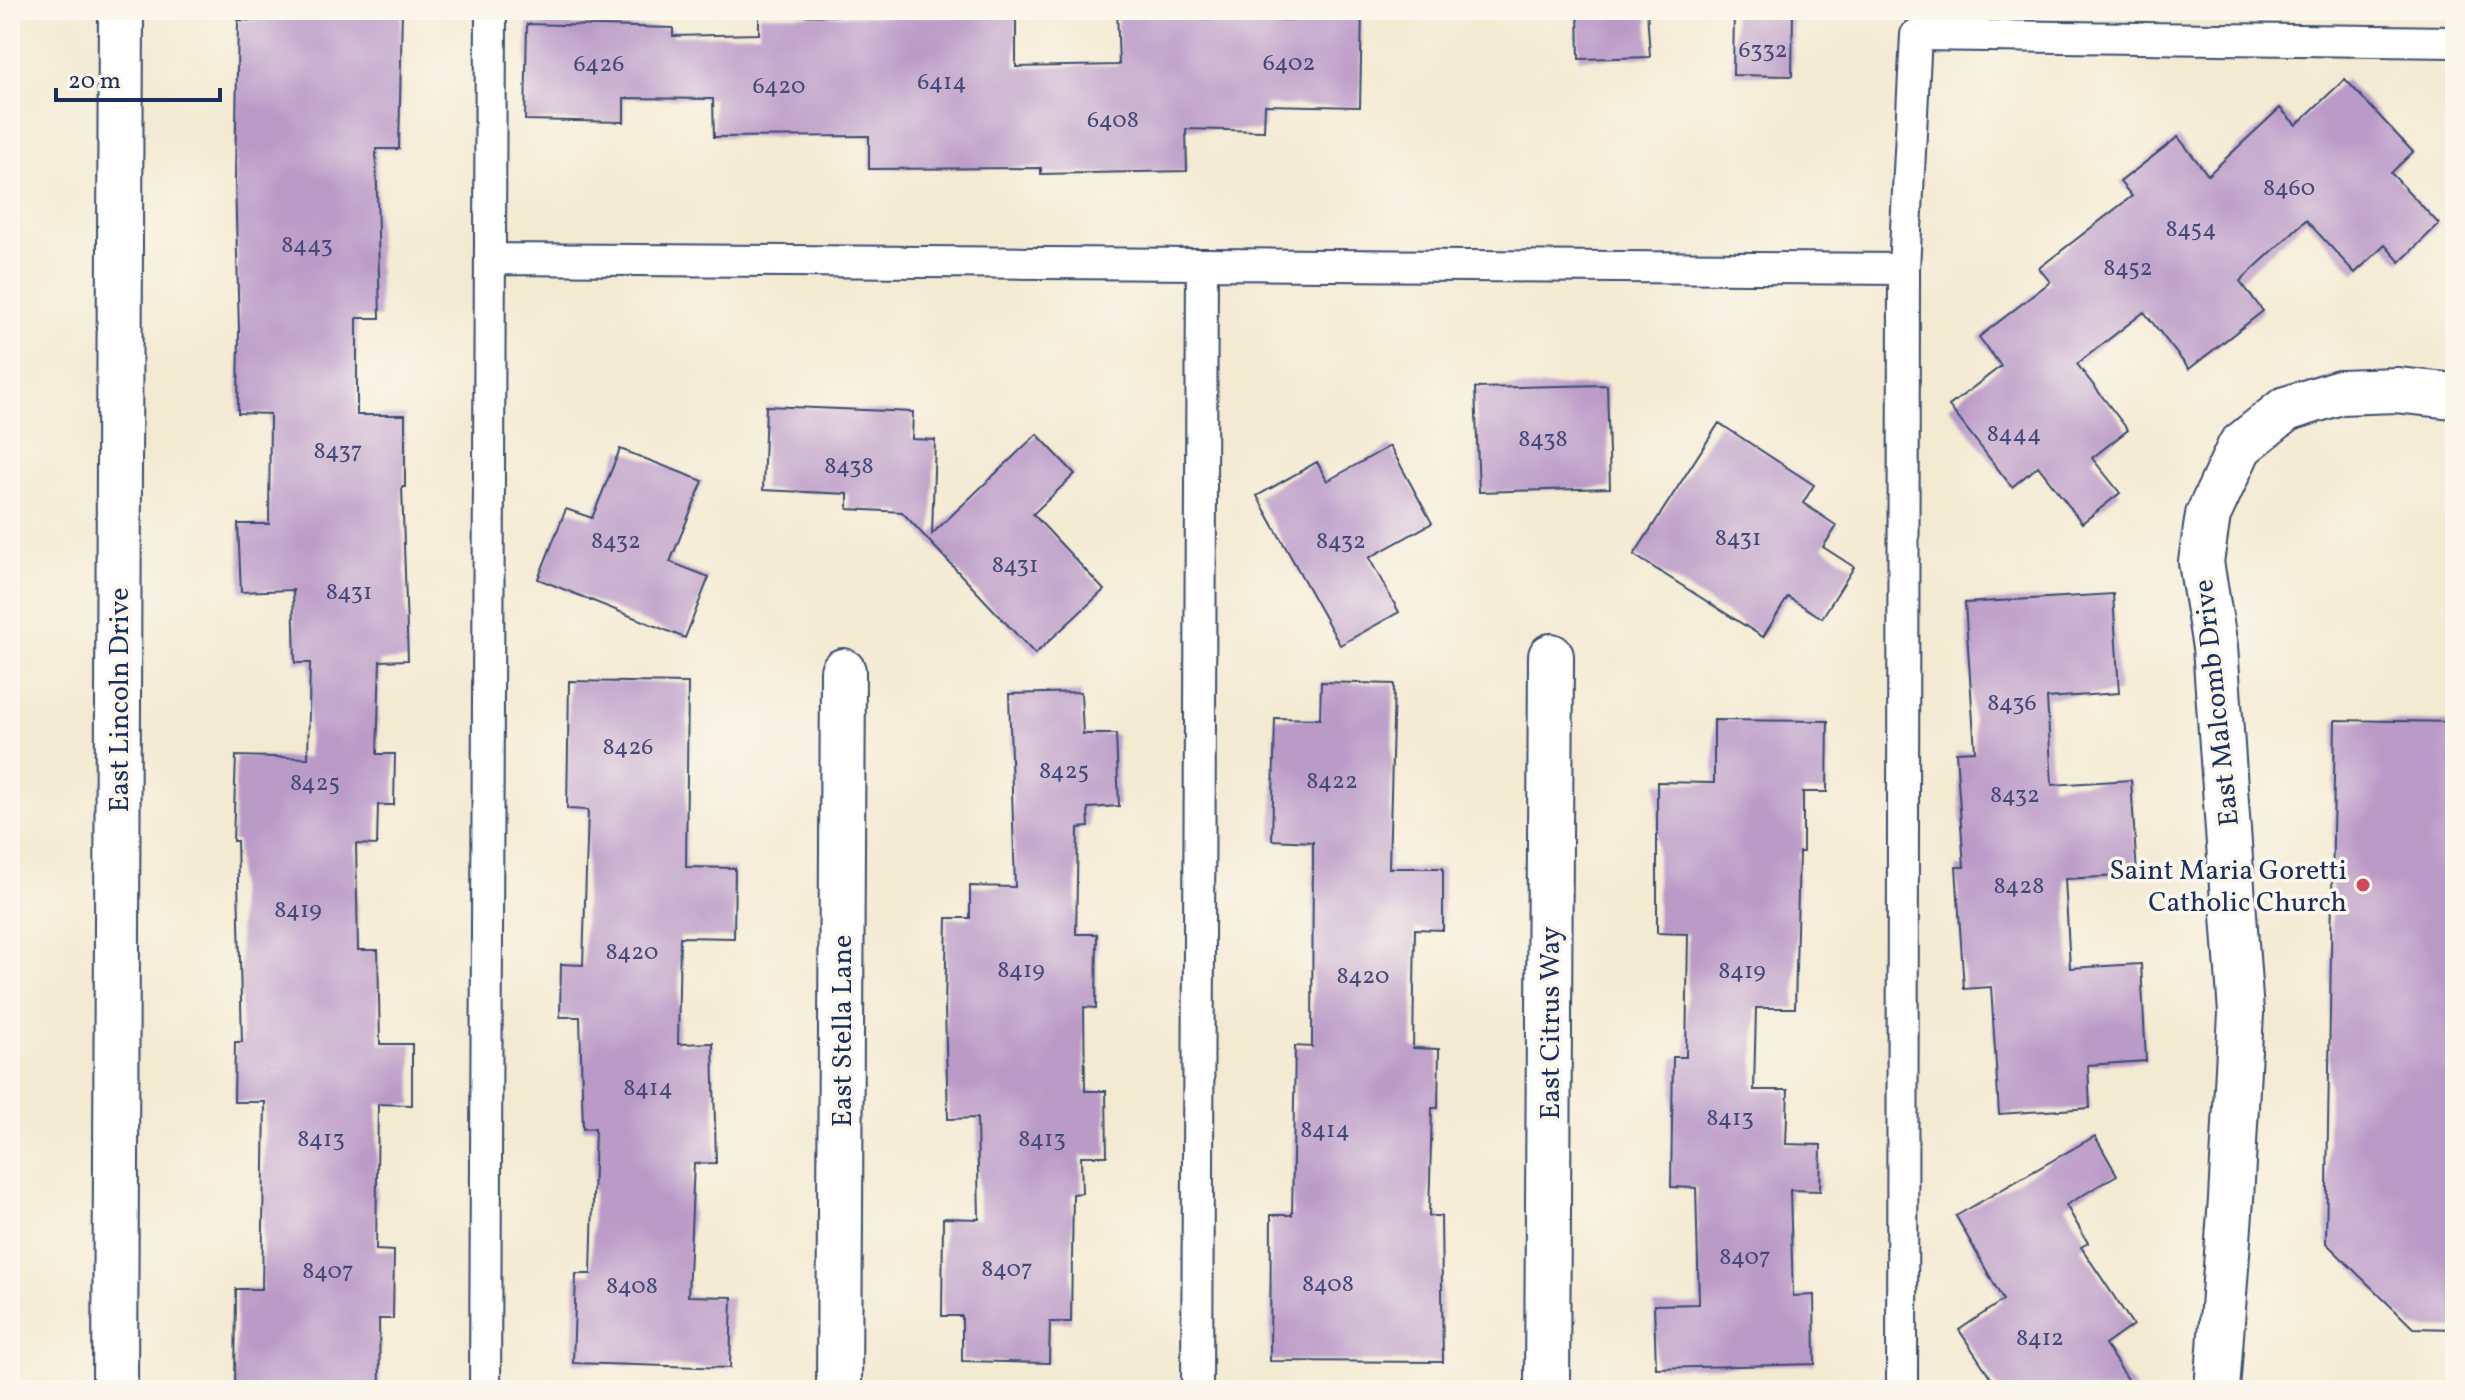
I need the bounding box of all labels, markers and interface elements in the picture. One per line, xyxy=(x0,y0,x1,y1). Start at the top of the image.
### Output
house number: 6332 xyxy=(1738,34,1788,68)
house number: 6402 xyxy=(1263,47,1315,81)
house number: 6426 xyxy=(574,48,624,82)
scale bar xyxy=(56,52,220,102)
text: 20 m xyxy=(68,65,121,99)
house number: 6414 xyxy=(917,66,967,100)
house number: 6420 xyxy=(753,70,805,104)
house number: 6408 xyxy=(1087,104,1139,138)
house number: 8460 xyxy=(2263,172,2315,206)
house number: 8454 xyxy=(2166,213,2216,247)
house number: 8443 xyxy=(281,229,333,263)
house number: 8452 xyxy=(2103,252,2153,286)
house number: 8444 xyxy=(1987,418,2041,452)
house number: 8438 xyxy=(1518,423,1568,457)
house number: 8437 xyxy=(314,435,362,469)
house number: 8438 xyxy=(824,450,874,484)
house number: 8431 xyxy=(1715,522,1761,556)
house number: 8432 xyxy=(591,525,641,559)
house number: 8432 xyxy=(1316,525,1366,559)
house number: 8431 xyxy=(992,549,1038,583)
house number: 8431 xyxy=(326,576,372,610)
street label: East Malcomb Drive xyxy=(2185,577,2250,828)
street label: East Lincoln Drive xyxy=(101,587,140,813)
house number: 8436 xyxy=(1987,687,2037,721)
house number: 8426 xyxy=(603,731,653,765)
house number: 8425 xyxy=(1039,755,1089,789)
house number: 8422 xyxy=(1306,765,1358,799)
house number: 8425 xyxy=(290,767,340,801)
house number: 8432 xyxy=(1990,779,2040,813)
place label: Saint Maria Goretti Catholic Church xyxy=(2109,852,2347,923)
house number: 8428 xyxy=(1994,870,2044,904)
marker: Saint Maria Goretti Catholic Church xyxy=(2354,876,2372,894)
house number: 8419 xyxy=(274,894,322,928)
street label: East Citrus Way xyxy=(1532,926,1571,1120)
street label: East Stella Lane xyxy=(824,935,863,1127)
house number: 8420 xyxy=(606,936,658,970)
house number: 8419 xyxy=(997,954,1045,988)
house number: 8419 xyxy=(1718,955,1766,989)
house number: 8420 xyxy=(1337,960,1389,994)
house number: 8414 xyxy=(623,1072,673,1106)
house number: 8413 xyxy=(1706,1102,1754,1136)
house number: 8414 xyxy=(1300,1114,1350,1148)
house number: 8413 xyxy=(297,1123,345,1157)
house number: 8413 xyxy=(1018,1123,1066,1157)
house number: 8407 xyxy=(1719,1241,1771,1275)
house number: 8407 xyxy=(981,1253,1033,1287)
house number: 8407 xyxy=(302,1255,354,1289)
house number: 8408 xyxy=(1302,1268,1354,1302)
house number: 8408 xyxy=(606,1270,658,1304)
house number: 8412 xyxy=(2016,1322,2064,1356)

